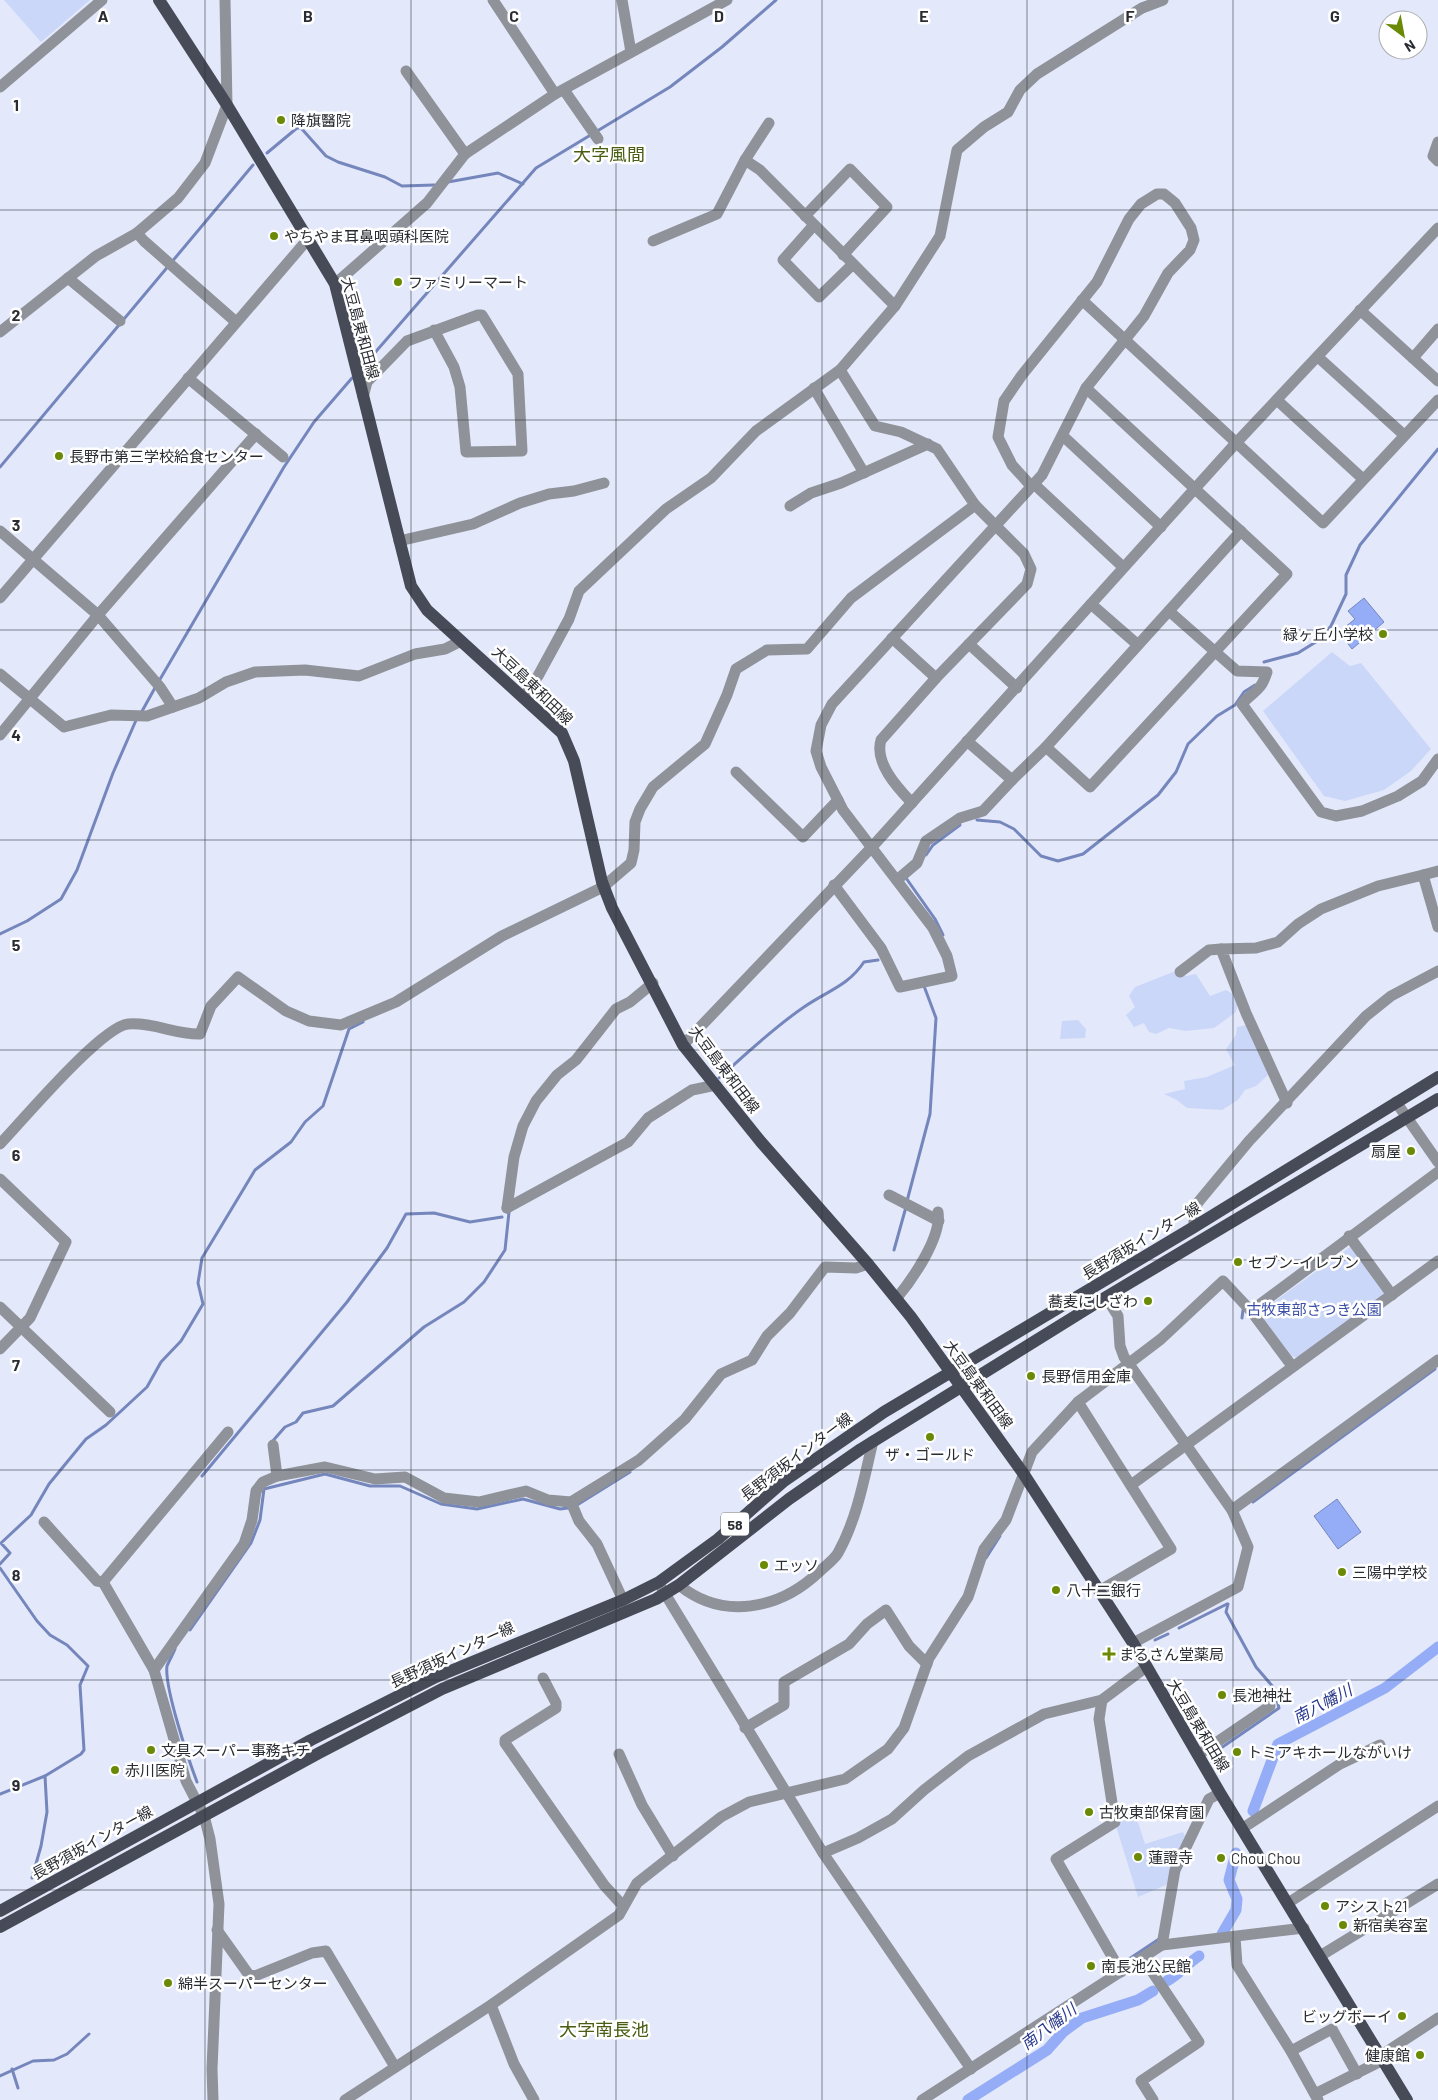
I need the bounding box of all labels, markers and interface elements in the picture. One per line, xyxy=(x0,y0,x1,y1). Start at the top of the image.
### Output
text: A xyxy=(98,6,109,25)
text: B xyxy=(303,6,313,25)
text: C xyxy=(509,6,519,25)
text: D xyxy=(714,6,724,25)
text: E xyxy=(919,6,929,25)
text: F xyxy=(1126,6,1135,25)
text: G xyxy=(1330,6,1340,25)
north arrow xyxy=(1378,10,1428,60)
text: N xyxy=(1402,37,1419,56)
text: 1 xyxy=(13,95,19,114)
place label: 降旗醫院 xyxy=(291,111,351,129)
marker: 降旗醫院 xyxy=(275,114,287,126)
district label: 大字風間 xyxy=(573,143,645,165)
place label: やちやま耳鼻咽頭科医院 xyxy=(284,227,449,245)
marker: やちやま耳鼻咽頭科医院 xyxy=(268,230,280,242)
place label: ファミリーマート xyxy=(408,273,528,291)
street label: 大豆島東和田線 xyxy=(339,275,383,381)
marker: ファミリーマート xyxy=(392,276,404,288)
text: 2 xyxy=(12,305,21,324)
place label: 長野市第三学校給食センター xyxy=(69,447,264,465)
marker: 長野市第三学校給食センター xyxy=(53,450,65,462)
text: 3 xyxy=(12,515,20,534)
place label: 緑ヶ丘小学校 xyxy=(1283,625,1373,643)
marker: 緑ヶ丘小学校 xyxy=(1377,628,1389,640)
street label: 大豆島東和田線 xyxy=(489,642,577,728)
text: 4 xyxy=(11,725,21,744)
text: 5 xyxy=(12,935,21,954)
street label: 大豆島東和田線 xyxy=(686,1022,764,1116)
place label: 扇屋 xyxy=(1371,1142,1401,1160)
text: 6 xyxy=(12,1145,21,1164)
marker: 扇屋 xyxy=(1405,1145,1417,1157)
street label: 長野須坂インター線 xyxy=(1078,1198,1204,1282)
place label: セブン-イレブン xyxy=(1248,1253,1359,1271)
marker: セブン-イレブン xyxy=(1232,1256,1244,1268)
place label: 蕎麦にしざわ xyxy=(1048,1292,1138,1310)
marker: 蕎麦にしざわ xyxy=(1142,1295,1154,1307)
park label: 古牧東部さつき公園 xyxy=(1246,1300,1382,1318)
street label: 大豆島東和田線 xyxy=(941,1336,1017,1432)
text: 7 xyxy=(12,1355,20,1374)
place label: 長野信用金庫 xyxy=(1041,1367,1131,1385)
marker: 長野信用金庫 xyxy=(1025,1370,1037,1382)
street label: 長野須坂インター線 xyxy=(737,1408,855,1504)
marker: ザ・ゴールド xyxy=(924,1431,936,1443)
place label: ザ・ゴールド xyxy=(885,1445,975,1463)
road number: 58 xyxy=(721,1512,749,1536)
place label: エッソ xyxy=(774,1556,819,1574)
marker: エッソ xyxy=(758,1559,770,1571)
place label: 三陽中学校 xyxy=(1352,1563,1427,1581)
text: 8 xyxy=(12,1565,21,1584)
marker: 三陽中学校 xyxy=(1336,1566,1348,1578)
place label: 八十二銀行 xyxy=(1066,1581,1141,1599)
marker: 八十二銀行 xyxy=(1050,1584,1062,1596)
street label: 長野須坂インター線 xyxy=(387,1617,517,1691)
place label: まるさん堂薬局 xyxy=(1119,1645,1224,1663)
marker: まるさん堂薬局 xyxy=(1103,1648,1115,1660)
street label: 大豆島東和田線 xyxy=(1164,1675,1234,1775)
water label: 南八幡川 xyxy=(1289,1679,1356,1726)
place label: 長池神社 xyxy=(1232,1686,1292,1704)
marker: 長池神社 xyxy=(1216,1689,1228,1701)
place label: 文具スーパー事務キチ xyxy=(161,1741,311,1759)
place label: トミアキホールながいけ xyxy=(1247,1743,1412,1761)
marker: 文具スーパー事務キチ xyxy=(145,1744,157,1756)
marker: トミアキホールながいけ xyxy=(1231,1746,1243,1758)
place label: 赤川医院 xyxy=(125,1761,185,1779)
marker: 赤川医院 xyxy=(109,1764,121,1776)
text: 9 xyxy=(12,1775,20,1794)
street label: 長野須坂インター線 xyxy=(29,1801,155,1883)
place label: 古牧東部保育園 xyxy=(1099,1803,1204,1821)
marker: 古牧東部保育園 xyxy=(1083,1806,1095,1818)
place label: 蓮證寺 xyxy=(1148,1848,1193,1866)
place label: Chou Chou xyxy=(1231,1849,1301,1867)
marker: 蓮證寺 xyxy=(1132,1851,1144,1863)
marker: Chou Chou xyxy=(1215,1852,1227,1864)
place label: アシスト21 xyxy=(1335,1897,1407,1915)
marker: アシスト21 xyxy=(1319,1900,1331,1912)
place label: 新宿美容室 xyxy=(1353,1916,1428,1934)
marker: 新宿美容室 xyxy=(1337,1919,1349,1931)
place label: 南長池公民館 xyxy=(1101,1957,1191,1975)
marker: 南長池公民館 xyxy=(1085,1960,1097,1972)
place label: 綿半スーパーセンター xyxy=(178,1974,328,1992)
marker: 綿半スーパーセンター xyxy=(162,1977,174,1989)
water label: 南八幡川 xyxy=(1017,1998,1081,2053)
place label: ビッグボーイ xyxy=(1302,2007,1392,2025)
marker: ビッグボーイ xyxy=(1396,2010,1408,2022)
district label: 大字南長池 xyxy=(559,2018,649,2040)
place label: 健康館 xyxy=(1365,2046,1410,2064)
marker: 健康館 xyxy=(1414,2049,1426,2061)

